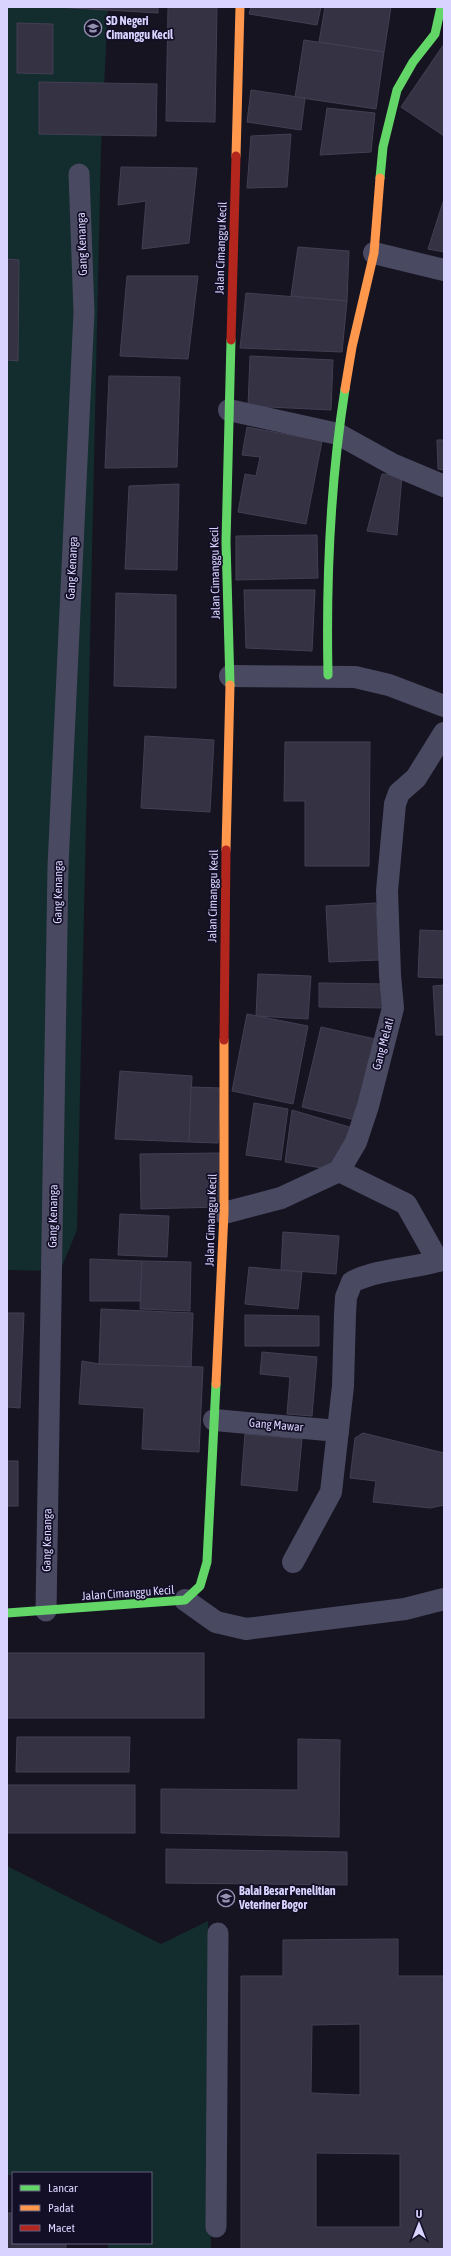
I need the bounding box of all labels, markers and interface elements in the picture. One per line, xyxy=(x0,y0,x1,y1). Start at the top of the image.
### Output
place label: SD Negeri Cimanggu Kecil xyxy=(106,14,174,42)
school or university icon: SD Negeri Cimanggu Kecil xyxy=(83,18,103,38)
street label: Jalan Cimanggu Kecil xyxy=(212,201,230,295)
street label: Gang Kenanga xyxy=(74,212,90,276)
street label: Jalan Cimanggu Kecil xyxy=(207,526,223,620)
street label: Gang Kenanga xyxy=(63,536,81,600)
street label: Jalan Cimanggu Kecil xyxy=(205,849,221,943)
street label: Gang Kenanga xyxy=(50,860,66,924)
street label: Gang Melati xyxy=(369,1017,397,1071)
street label: Jalan Cimanggu Kecil xyxy=(202,1173,220,1267)
street label: Gang Kenanga xyxy=(45,1184,61,1248)
street label: Gang Mawar xyxy=(248,1416,304,1434)
street label: Gang Kenanga xyxy=(39,1508,55,1572)
street label: Jalan Cimanggu Kecil xyxy=(81,1583,176,1603)
place label: Balai Besar Penelitian Veteriner Bogor xyxy=(238,1884,336,1912)
school or university icon: Balai Besar Penelitian Veteriner Bogor xyxy=(216,1888,236,1908)
legend xyxy=(12,2172,152,2244)
text: Lancar xyxy=(48,2181,78,2195)
text: Padat xyxy=(48,2201,74,2215)
north arrow xyxy=(399,2204,439,2244)
text: U xyxy=(416,2208,422,2220)
text: Macet xyxy=(48,2221,76,2235)

